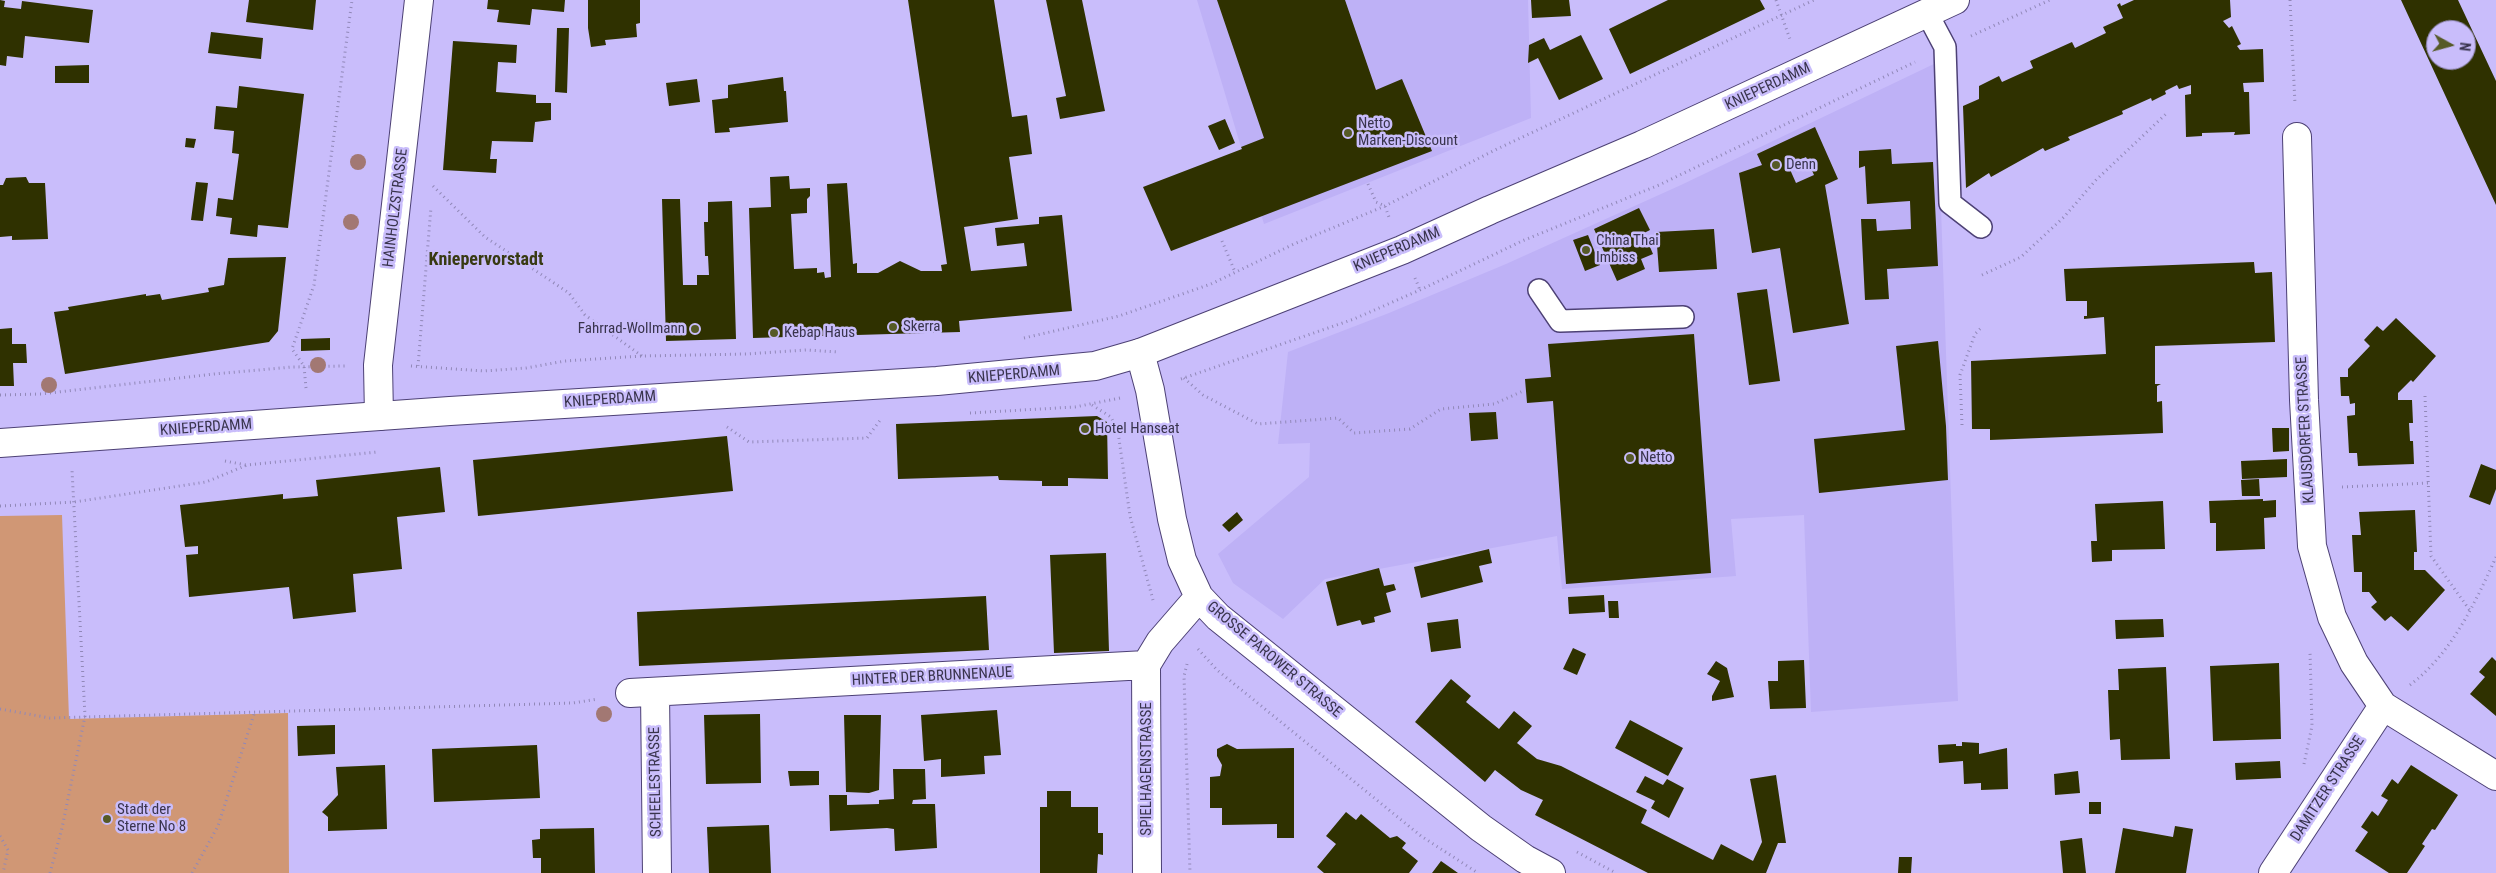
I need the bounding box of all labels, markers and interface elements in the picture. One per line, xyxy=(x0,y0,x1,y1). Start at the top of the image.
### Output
north arrow xyxy=(2426,20,2476,70)
text: N xyxy=(2456,41,2473,52)
street label: KNIEPERDAMM xyxy=(1722,59,1814,115)
place label: Netto Marken-Discount xyxy=(1358,115,1458,150)
marker: Netto Marken-Discount xyxy=(1342,127,1354,139)
street label: HAINHOLZSTRASSE xyxy=(380,148,412,268)
place label: Denn xyxy=(1786,156,1816,174)
marker: Denn xyxy=(1770,159,1782,171)
street label: KNIEPERDAMM xyxy=(1351,224,1443,276)
place label: China Thai Imbiss xyxy=(1596,232,1659,267)
marker: China Thai Imbiss xyxy=(1580,244,1592,256)
district label: Kniepervorstadt xyxy=(428,249,544,271)
place label: Skerra xyxy=(903,318,940,336)
place label: Fahrrad-Wollmann xyxy=(578,320,685,338)
marker: Skerra xyxy=(887,321,899,333)
marker: Fahrrad-Wollmann xyxy=(689,323,701,335)
place label: Kebap Haus xyxy=(784,324,855,342)
marker: Kebap Haus xyxy=(768,327,780,339)
street label: KLAUSDORFER STRASSE xyxy=(2293,356,2319,504)
street label: KNIEPERDAMM xyxy=(967,362,1061,388)
street label: KNIEPERDAMM xyxy=(563,388,657,412)
street label: KNIEPERDAMM xyxy=(159,416,253,440)
place label: Hotel Hanseat xyxy=(1095,420,1179,438)
marker: Hotel Hanseat xyxy=(1079,423,1091,435)
place label: Netto xyxy=(1640,449,1673,467)
marker: Netto xyxy=(1624,452,1636,464)
street label: GROSSE PAROWER STRASSE xyxy=(1203,598,1345,722)
street label: HINTER DER BRUNNENAUE xyxy=(851,664,1013,690)
street label: SPIELHAGENSTRASSE xyxy=(1138,702,1156,836)
street label: SCHEELESTRASSE xyxy=(646,727,666,837)
street label: DAMITZER STRASSE xyxy=(2287,733,2369,845)
place label: Stadt der Sterne No 8 xyxy=(117,801,186,836)
marker: Stadt der Sterne No 8 xyxy=(101,813,113,825)

